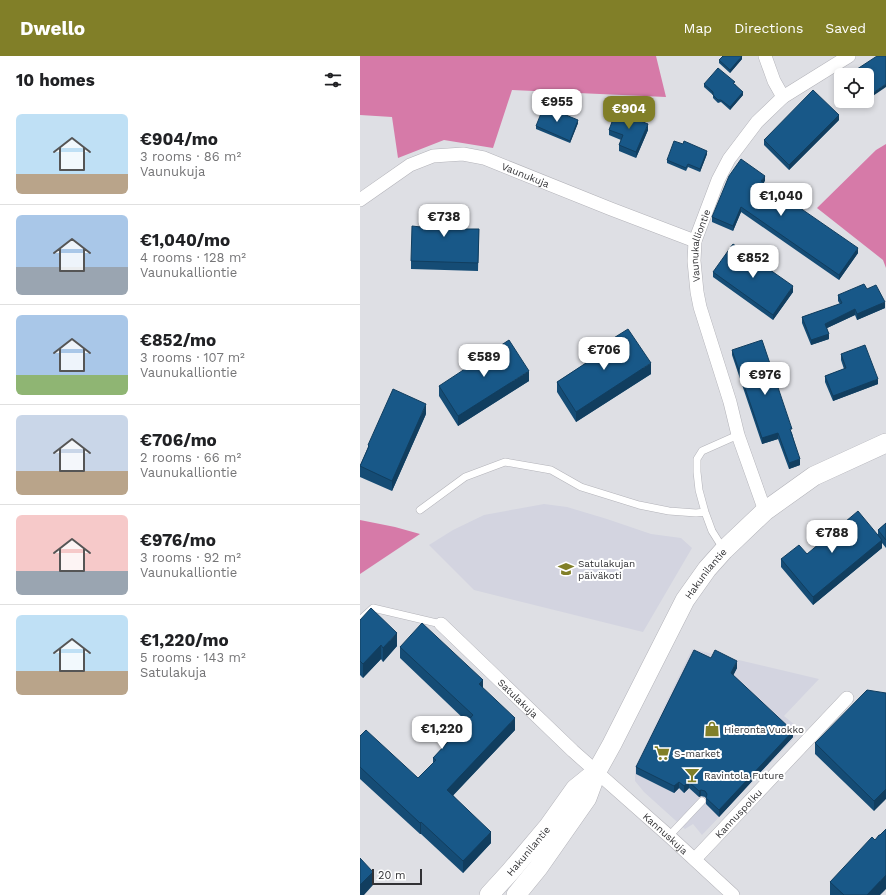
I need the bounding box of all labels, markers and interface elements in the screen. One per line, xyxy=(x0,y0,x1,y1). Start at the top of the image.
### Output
text: Dwello xyxy=(20,17,85,40)
text: Map xyxy=(684,20,712,36)
text: Directions xyxy=(734,20,803,36)
text: Saved xyxy=(825,20,866,36)
map controls xyxy=(834,68,874,108)
button: locate xyxy=(834,68,874,108)
icon: filters xyxy=(322,69,344,91)
text: 10 homes xyxy=(16,70,95,90)
pin: €955 xyxy=(533,89,581,123)
text: €955 xyxy=(541,94,573,109)
pin: €904 xyxy=(605,96,653,130)
text: €904 xyxy=(612,101,646,116)
text: €904/mo xyxy=(140,129,218,149)
icon: home xyxy=(48,130,96,178)
text: 3 rooms · 86 m² xyxy=(140,149,241,164)
street label: Vaunukuja xyxy=(500,161,551,190)
text: Vaunukuja xyxy=(140,164,205,179)
pin: €1,040 xyxy=(748,183,814,217)
text: €1,040 xyxy=(759,188,803,203)
pin: €738 xyxy=(420,204,468,238)
street label: Vaunukalliontie xyxy=(689,207,713,283)
text: €738 xyxy=(428,209,460,224)
text: €1,040/mo xyxy=(140,230,230,250)
icon: home xyxy=(48,231,96,279)
pin: €852 xyxy=(729,245,777,279)
text: 4 rooms · 128 m² xyxy=(140,250,246,265)
text: €852 xyxy=(737,250,769,265)
text: Vaunukalliontie xyxy=(140,265,237,280)
text: €852/mo xyxy=(140,330,216,350)
icon: home xyxy=(48,331,96,379)
pin: €706 xyxy=(580,337,628,371)
text: €706 xyxy=(587,342,621,357)
pin: €589 xyxy=(460,344,508,378)
text: €589 xyxy=(468,349,500,364)
text: 3 rooms · 107 m² xyxy=(140,350,245,365)
pin: €976 xyxy=(741,362,789,396)
text: Vaunukalliontie xyxy=(140,365,237,380)
text: €976 xyxy=(749,367,781,382)
text: €706/mo xyxy=(140,430,217,450)
icon: home xyxy=(48,431,96,479)
text: 2 rooms · 66 m² xyxy=(140,450,241,465)
text: Vaunukalliontie xyxy=(140,465,237,480)
pin: €788 xyxy=(808,520,856,554)
text: €788 xyxy=(815,525,849,540)
text: €976/mo xyxy=(140,530,216,550)
icon: home xyxy=(48,531,96,579)
street label: Hakunilantie xyxy=(683,546,729,601)
text: 3 rooms · 92 m² xyxy=(140,550,241,565)
place label: Satulakujan päiväkoti xyxy=(578,558,635,581)
school or university icon: Satulakujan päiväkoti xyxy=(557,560,575,578)
text: Vaunukalliontie xyxy=(140,565,237,580)
text: €1,220/mo xyxy=(140,630,229,650)
icon: home xyxy=(48,631,96,679)
text: 5 rooms · 143 m² xyxy=(140,650,246,665)
text: Satulakuja xyxy=(140,665,206,680)
street label: Satulakuja xyxy=(496,677,540,720)
pin: €1,220 xyxy=(409,716,475,750)
shop icon: Hieronta Vuokko xyxy=(703,720,721,738)
text: €1,220 xyxy=(421,721,463,736)
place label: Hieronta Vuokko xyxy=(724,724,804,735)
supermarket icon: S-market xyxy=(653,744,671,762)
place label: S-market xyxy=(674,748,721,759)
bar icon: Ravintola Future xyxy=(683,766,701,784)
place label: Ravintola Future xyxy=(704,770,784,781)
street label: Kannuspolku xyxy=(713,787,764,840)
street label: Kannuskuja xyxy=(641,811,690,857)
street label: Hakunilantie xyxy=(504,824,552,878)
scale bar xyxy=(372,867,422,886)
text: 20 m xyxy=(378,869,406,882)

